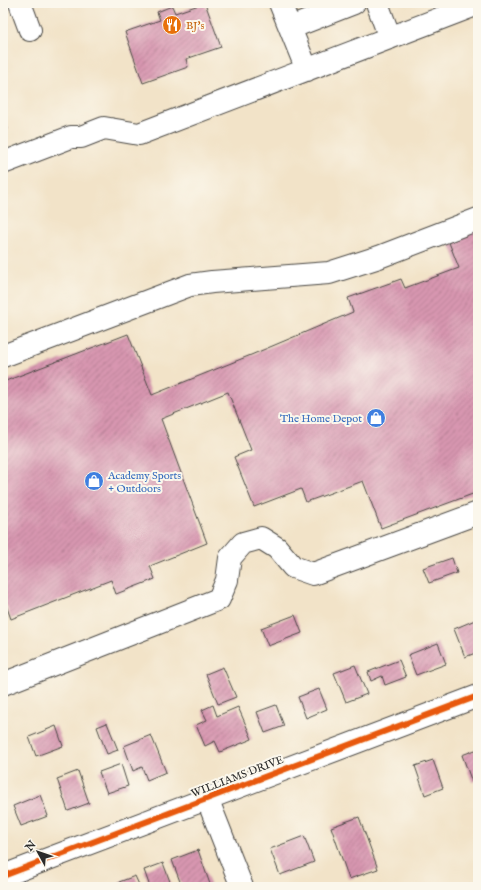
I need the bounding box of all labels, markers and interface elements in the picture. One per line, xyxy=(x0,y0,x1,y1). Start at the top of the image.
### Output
restaurant icon: BJ's xyxy=(161,14,183,36)
place label: BJ's xyxy=(186,19,205,33)
shop icon: The Home Depot xyxy=(365,407,387,429)
place label: The Home Depot xyxy=(280,412,362,426)
place label: Academy Sports + Outdoors xyxy=(107,469,181,496)
shop icon: Academy Sports + Outdoors xyxy=(83,470,105,492)
street label: WILLIAMS DRIVE xyxy=(189,753,286,801)
north arrow xyxy=(18,832,58,872)
text: N xyxy=(22,838,40,855)

